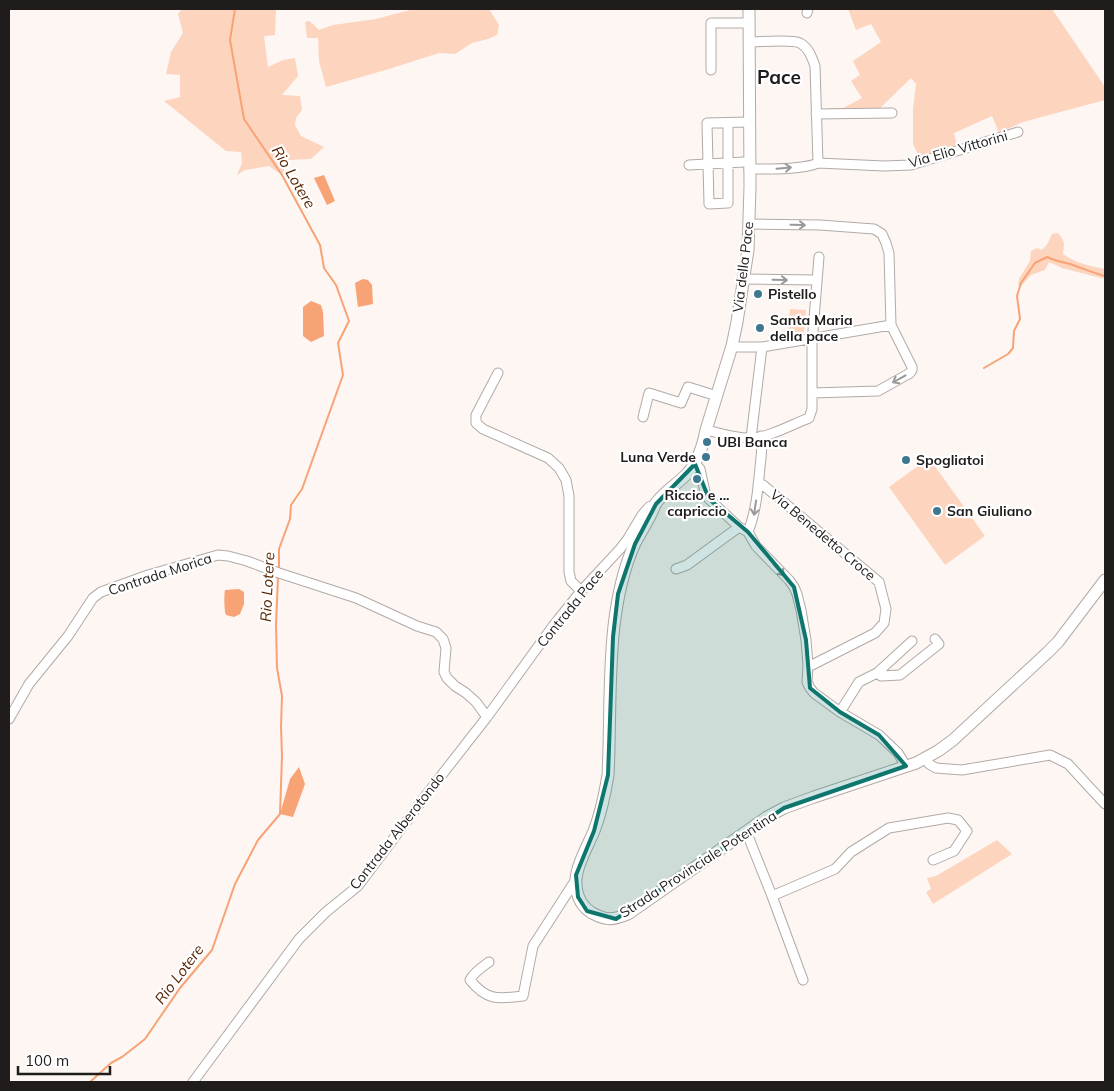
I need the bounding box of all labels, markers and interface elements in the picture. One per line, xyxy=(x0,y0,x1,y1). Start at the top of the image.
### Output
district label: Pace xyxy=(757,65,801,89)
street label: Via Elio Vittorini xyxy=(906,126,1010,172)
water label: Rio Lotere xyxy=(268,142,320,212)
one-way arrow xyxy=(776,164,792,173)
street label: Via della Pace xyxy=(728,221,758,313)
one-way arrow xyxy=(790,221,806,230)
one-way arrow xyxy=(772,275,788,285)
place label: Pistello xyxy=(768,285,816,303)
marker: Pistello xyxy=(752,288,764,300)
place label: Santa Maria della pace xyxy=(770,311,853,345)
marker: Santa Maria della pace xyxy=(754,322,766,334)
one-way arrow xyxy=(892,375,906,385)
place label: UBI Banca xyxy=(717,433,787,451)
marker: UBI Banca xyxy=(701,436,713,448)
place label: Luna Verde xyxy=(620,448,696,466)
marker: Luna Verde xyxy=(700,451,712,463)
place label: Spogliatoi xyxy=(916,451,984,469)
marker: Spogliatoi xyxy=(900,454,912,466)
marker: Riccio e ... capriccio xyxy=(691,473,703,485)
place label: Riccio e ... capriccio xyxy=(664,486,730,520)
street label: Via Benedetto Croce xyxy=(767,486,879,584)
one-way arrow xyxy=(749,500,759,516)
place label: San Giuliano xyxy=(947,502,1032,520)
marker: San Giuliano xyxy=(931,505,943,517)
street label: Contrada Morica xyxy=(106,549,214,599)
water label: Rio Lotere xyxy=(256,552,278,622)
one-way arrow xyxy=(773,564,785,576)
street label: Contrada Pace xyxy=(533,565,607,651)
street label: Contrada Alberotondo xyxy=(346,769,448,893)
street label: Strada Provinciale Potentina xyxy=(616,806,780,922)
water label: Rio Lotere xyxy=(150,940,208,1008)
scale bar xyxy=(18,1044,110,1076)
text: 100 m xyxy=(25,1051,69,1070)

